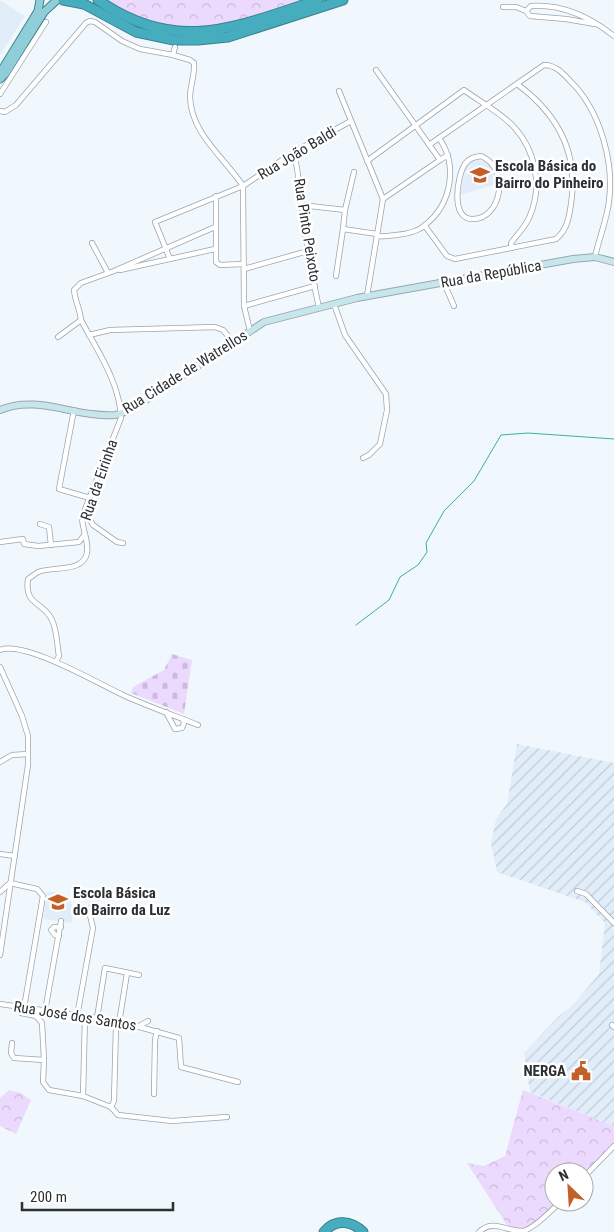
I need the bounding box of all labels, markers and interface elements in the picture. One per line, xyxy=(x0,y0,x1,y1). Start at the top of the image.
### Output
street label: Rua João Baldi xyxy=(254,122,340,184)
place label: Escola Básica do Bairro do Pinheiro xyxy=(495,157,603,192)
school or university icon: Escola Básica do Bairro do Pinheiro xyxy=(469,164,491,186)
street label: Rua Pinto Peixoto xyxy=(290,177,324,283)
street label: Rua da República xyxy=(439,256,543,292)
street label: Rua Cidade de Watrellos xyxy=(119,326,251,418)
street label: Rua da Eirinha xyxy=(77,437,121,523)
place label: Escola Básica do Bairro da Luz xyxy=(73,884,171,919)
school or university icon: Escola Básica do Bairro da Luz xyxy=(47,891,69,913)
street label: Rua José dos Santos xyxy=(12,997,138,1035)
public building icon: NERGA xyxy=(570,1060,592,1082)
place label: NERGA xyxy=(523,1062,566,1080)
north arrow xyxy=(544,1162,594,1212)
text: N xyxy=(556,1166,571,1184)
scale bar xyxy=(22,1180,174,1212)
text: 200 m xyxy=(30,1188,67,1206)

